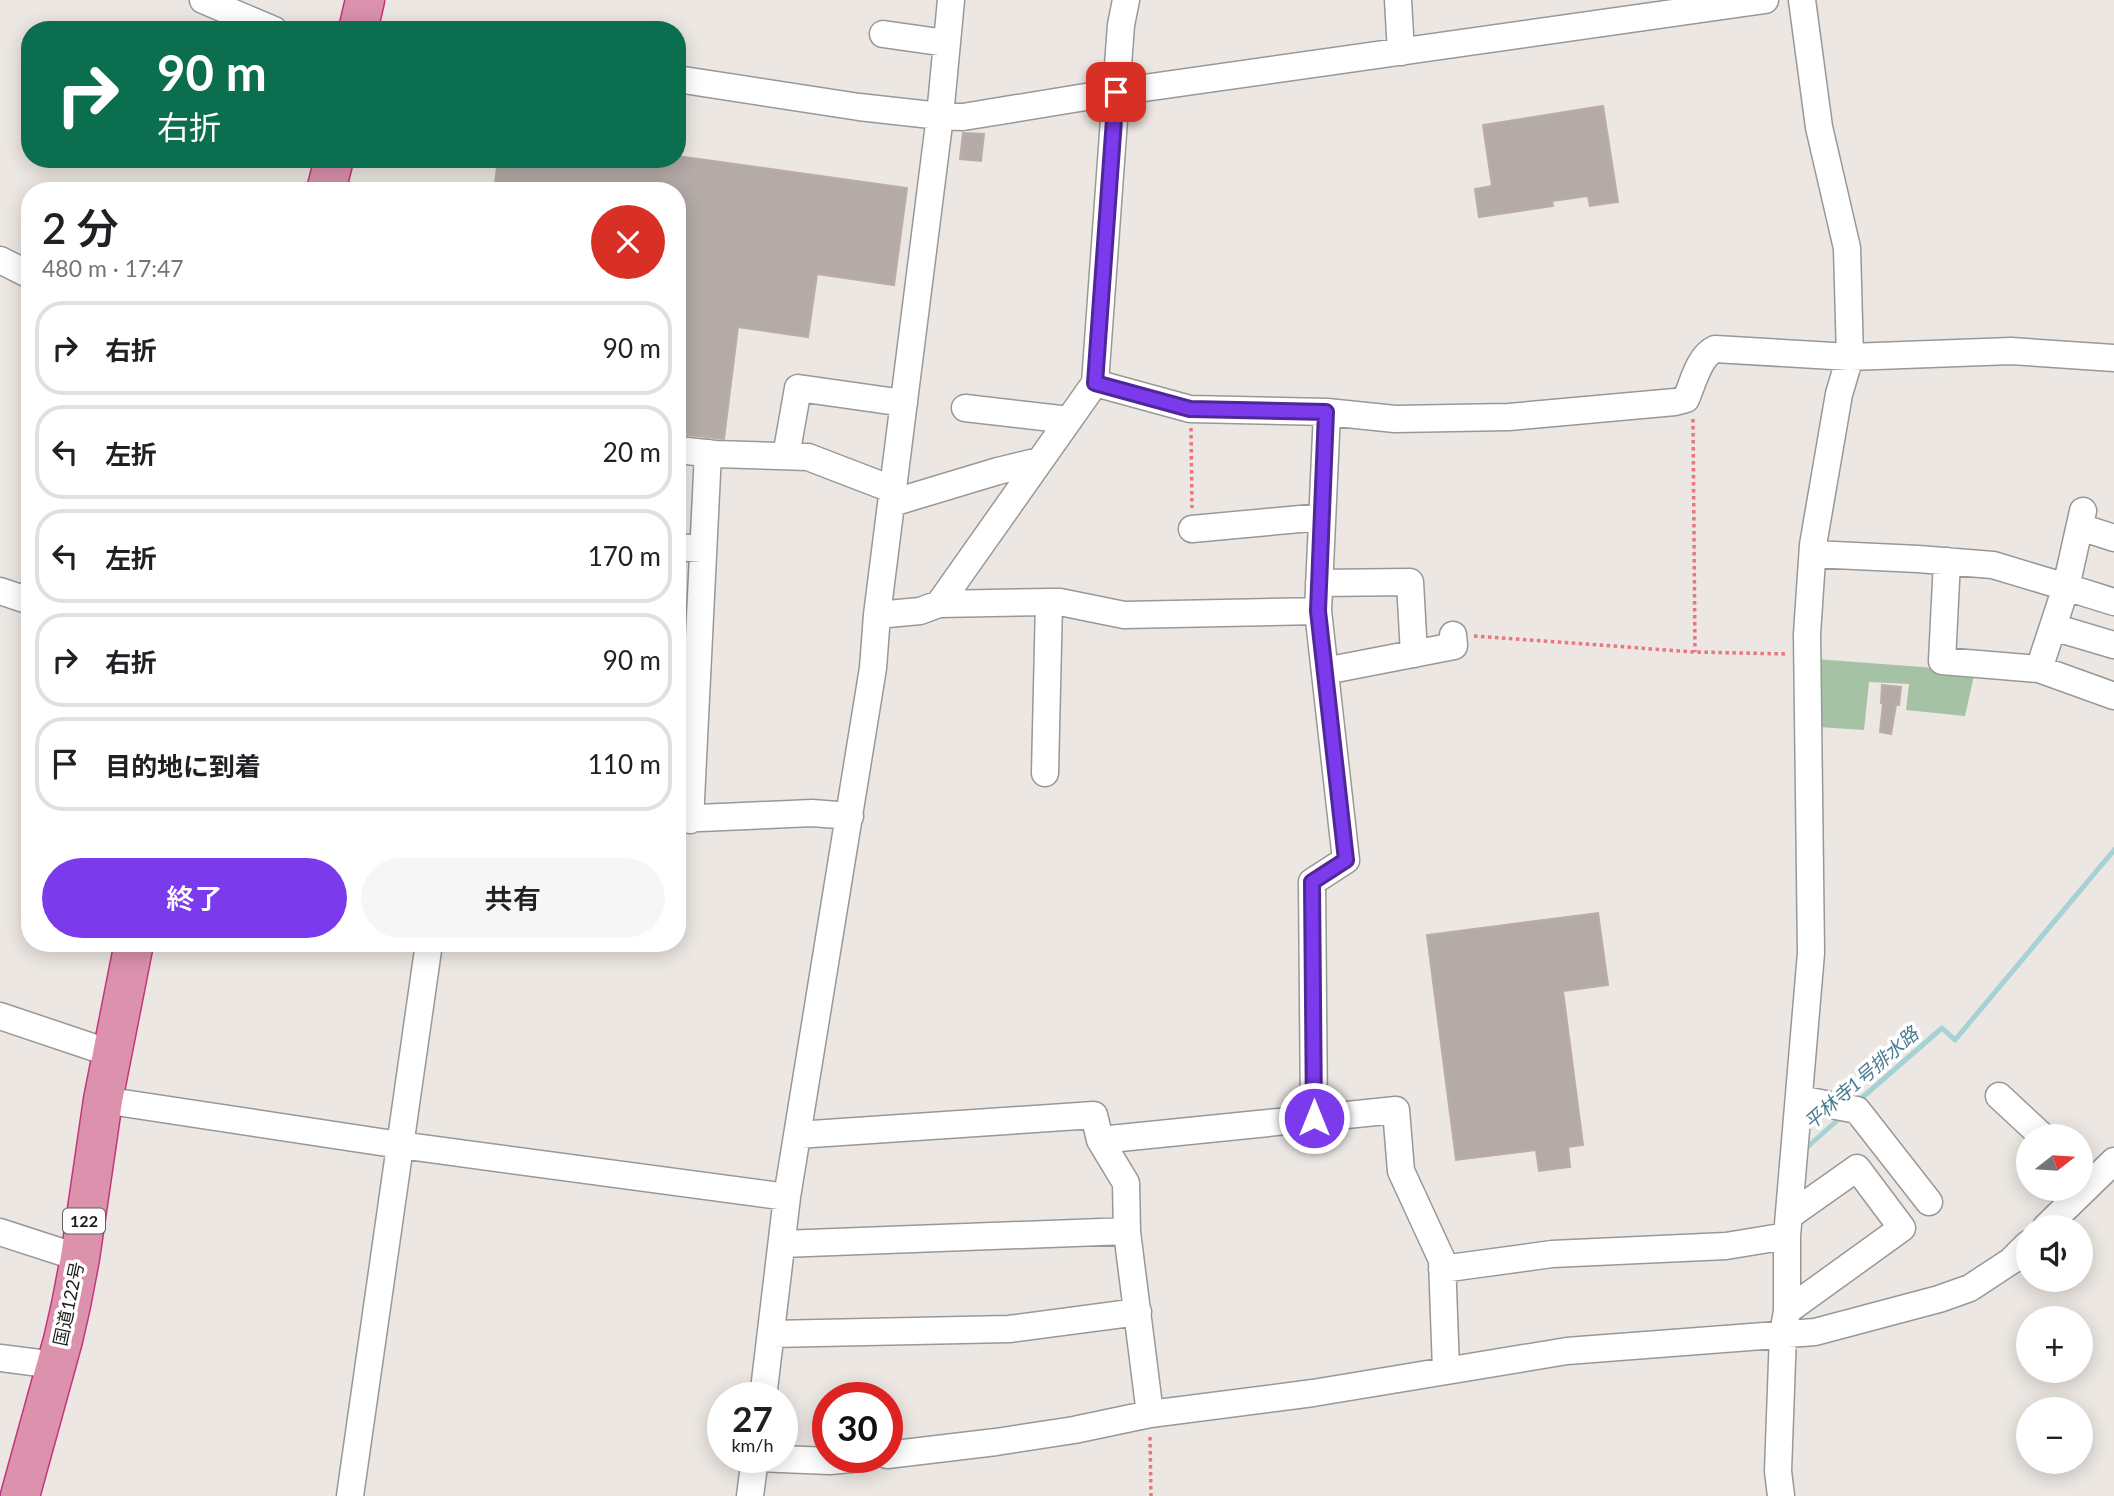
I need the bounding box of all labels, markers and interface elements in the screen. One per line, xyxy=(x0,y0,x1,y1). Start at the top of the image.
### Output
text: 90 m xyxy=(157,43,267,101)
icon: right xyxy=(42,49,133,140)
pin xyxy=(1086,62,1146,122)
icon: arrive xyxy=(1097,73,1135,111)
text: 右折 xyxy=(157,107,221,146)
text: 2 分 xyxy=(42,203,119,253)
button: close xyxy=(591,205,665,279)
text: 480 m · 17:47 xyxy=(42,254,184,282)
icon: right xyxy=(46,329,84,367)
text: 90 m xyxy=(603,332,661,364)
text: 右折 xyxy=(105,334,157,366)
icon: left xyxy=(46,433,84,471)
text: 20 m xyxy=(603,436,661,468)
text: 左折 xyxy=(105,438,157,470)
icon: left xyxy=(46,537,84,575)
text: 170 m xyxy=(588,540,661,572)
text: 左折 xyxy=(105,542,157,574)
icon: right xyxy=(46,641,84,679)
text: 90 m xyxy=(603,644,661,676)
text: 右折 xyxy=(105,646,157,678)
icon: arrive xyxy=(46,745,84,783)
text: 110 m xyxy=(588,748,661,780)
text: 目的地に到着 xyxy=(105,750,261,782)
button: 終了 xyxy=(42,858,347,938)
button: 共有 xyxy=(361,858,665,938)
water label: 平林寺1号排水路 xyxy=(1799,1020,1924,1134)
position arrow xyxy=(1277,1081,1351,1155)
north arrow xyxy=(2016,1124,2093,1200)
map controls xyxy=(2016,1124,2093,1474)
road number: 122 xyxy=(63,1208,105,1233)
button: sound xyxy=(2016,1215,2093,1292)
street label: 国道122号 xyxy=(48,1260,88,1348)
button: + xyxy=(2016,1306,2093,1383)
speed limit sign: 30 xyxy=(812,1382,903,1473)
text: 27 xyxy=(732,1397,773,1439)
button: − xyxy=(2016,1397,2093,1474)
text: km/h xyxy=(731,1434,774,1456)

